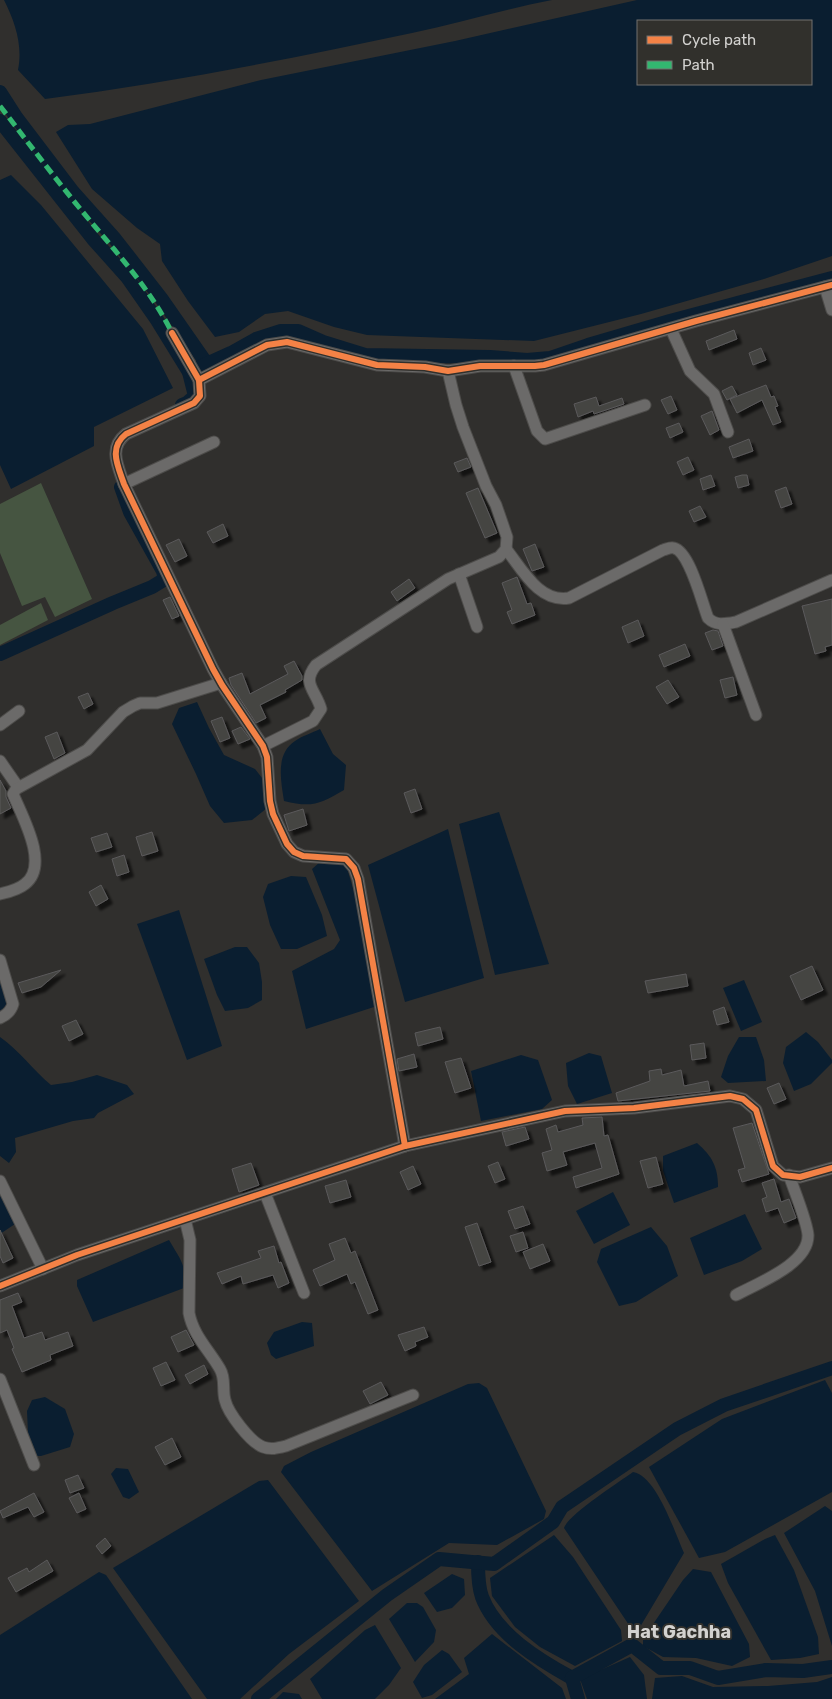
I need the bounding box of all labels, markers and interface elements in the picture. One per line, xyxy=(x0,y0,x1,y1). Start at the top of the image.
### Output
legend xyxy=(637,20,812,85)
text: Cycle path xyxy=(682,31,756,49)
text: Path xyxy=(682,56,715,74)
district label: Hat Gachha xyxy=(627,1621,731,1643)

